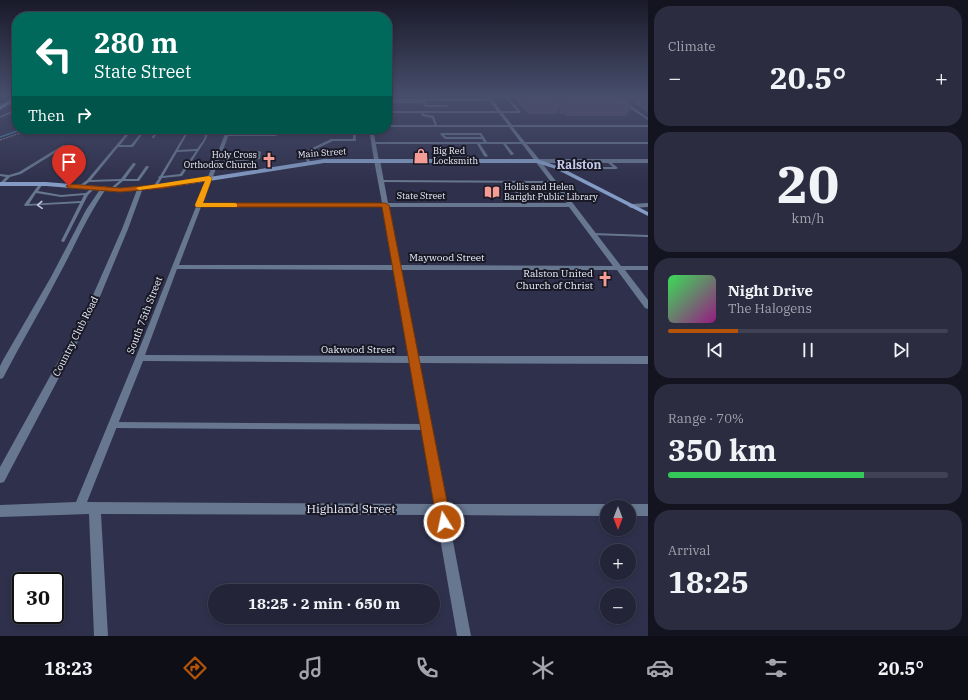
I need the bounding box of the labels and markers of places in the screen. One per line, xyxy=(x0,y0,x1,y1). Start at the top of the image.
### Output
pin xyxy=(52,145,86,186)
place label: Big Red Locksmith xyxy=(433,145,478,166)
shop icon: Big Red Locksmith xyxy=(412,147,430,165)
place label: Holy Cross Orthodox Church xyxy=(184,149,257,170)
church icon: Holy Cross Orthodox Church xyxy=(260,151,278,169)
place label: Hollis and Helen Baright Public Library xyxy=(504,181,598,202)
library icon: Hollis and Helen Baright Public Library xyxy=(483,183,501,201)
place label: Ralston United Church of Christ xyxy=(516,267,593,292)
church icon: Ralston United Church of Christ xyxy=(596,270,614,288)

